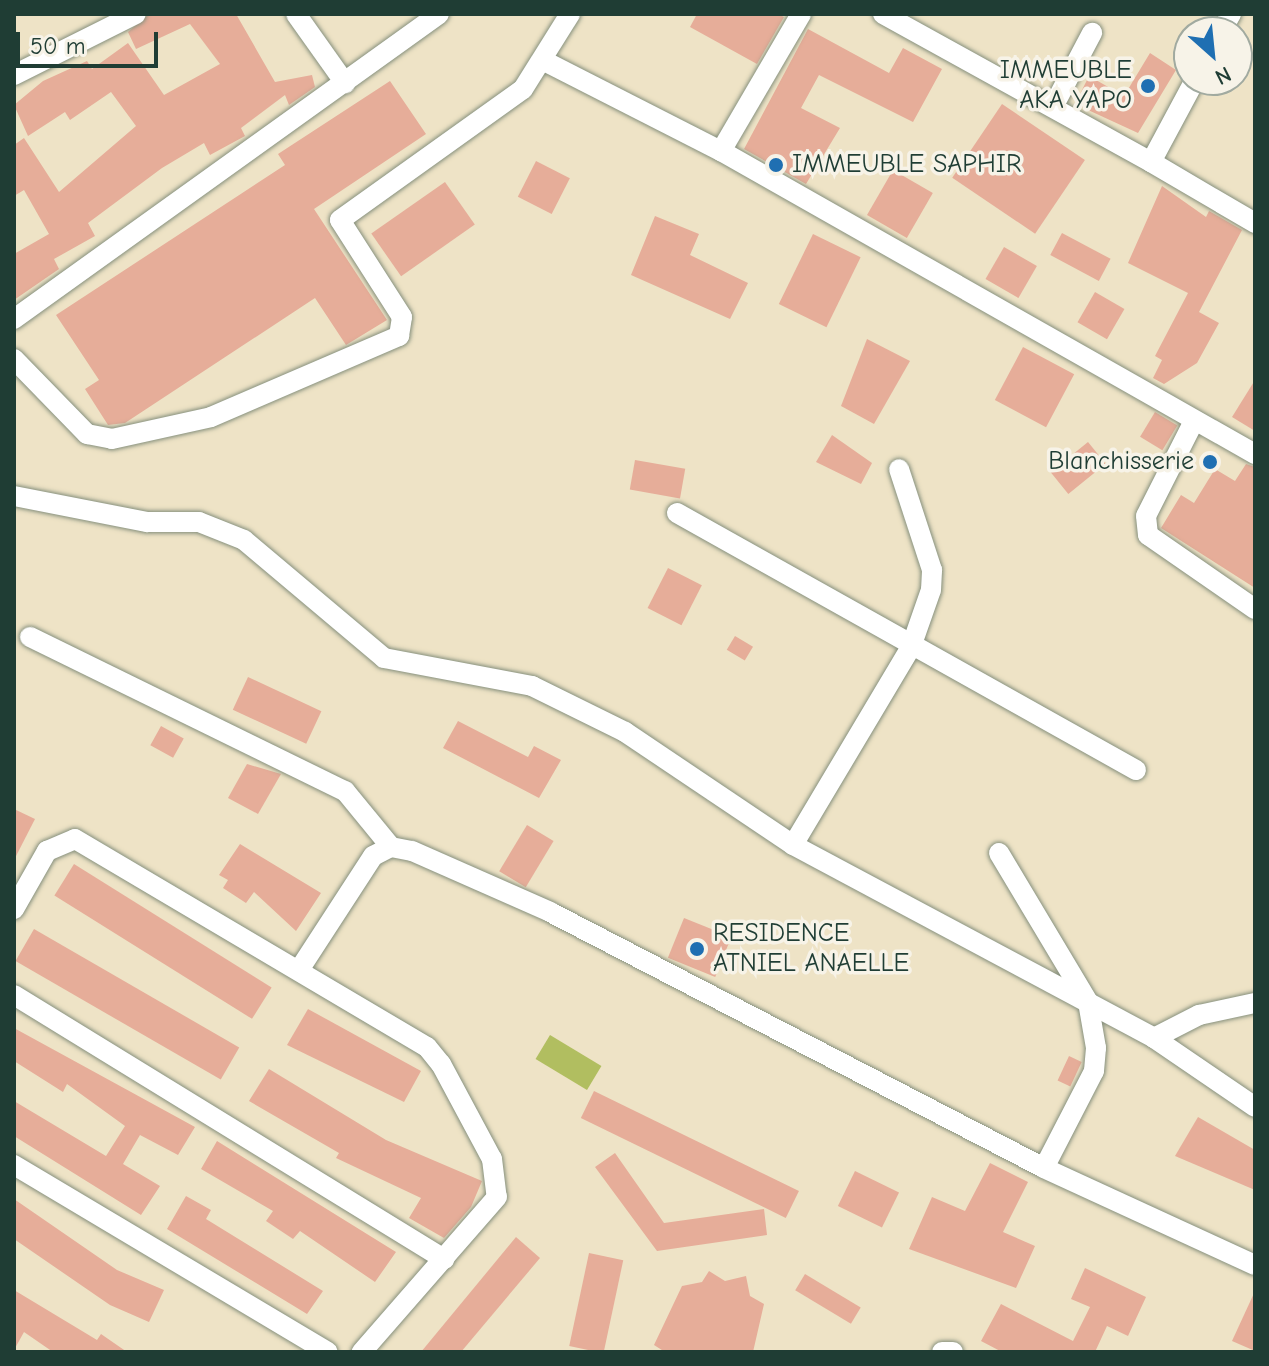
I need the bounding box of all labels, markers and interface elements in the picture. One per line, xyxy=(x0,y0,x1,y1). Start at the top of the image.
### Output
scale bar xyxy=(20,16,162,66)
north arrow xyxy=(1173,16,1253,96)
text: 50 m xyxy=(30,32,86,60)
place label: IMMEUBLE AKA YAPO xyxy=(1000,55,1132,116)
text: N xyxy=(1211,61,1235,90)
marker: IMMEUBLE AKA YAPO xyxy=(1139,77,1157,95)
place label: IMMEUBLE SAPHIR xyxy=(792,149,1021,181)
marker: IMMEUBLE SAPHIR xyxy=(767,156,785,174)
place label: Blanchisserie xyxy=(1048,446,1194,478)
marker: Blanchisserie xyxy=(1201,453,1219,471)
place label: RESIDENCE ATNIEL ANAELLE xyxy=(713,918,909,980)
marker: RESIDENCE ATNIEL ANAELLE xyxy=(688,940,706,958)

